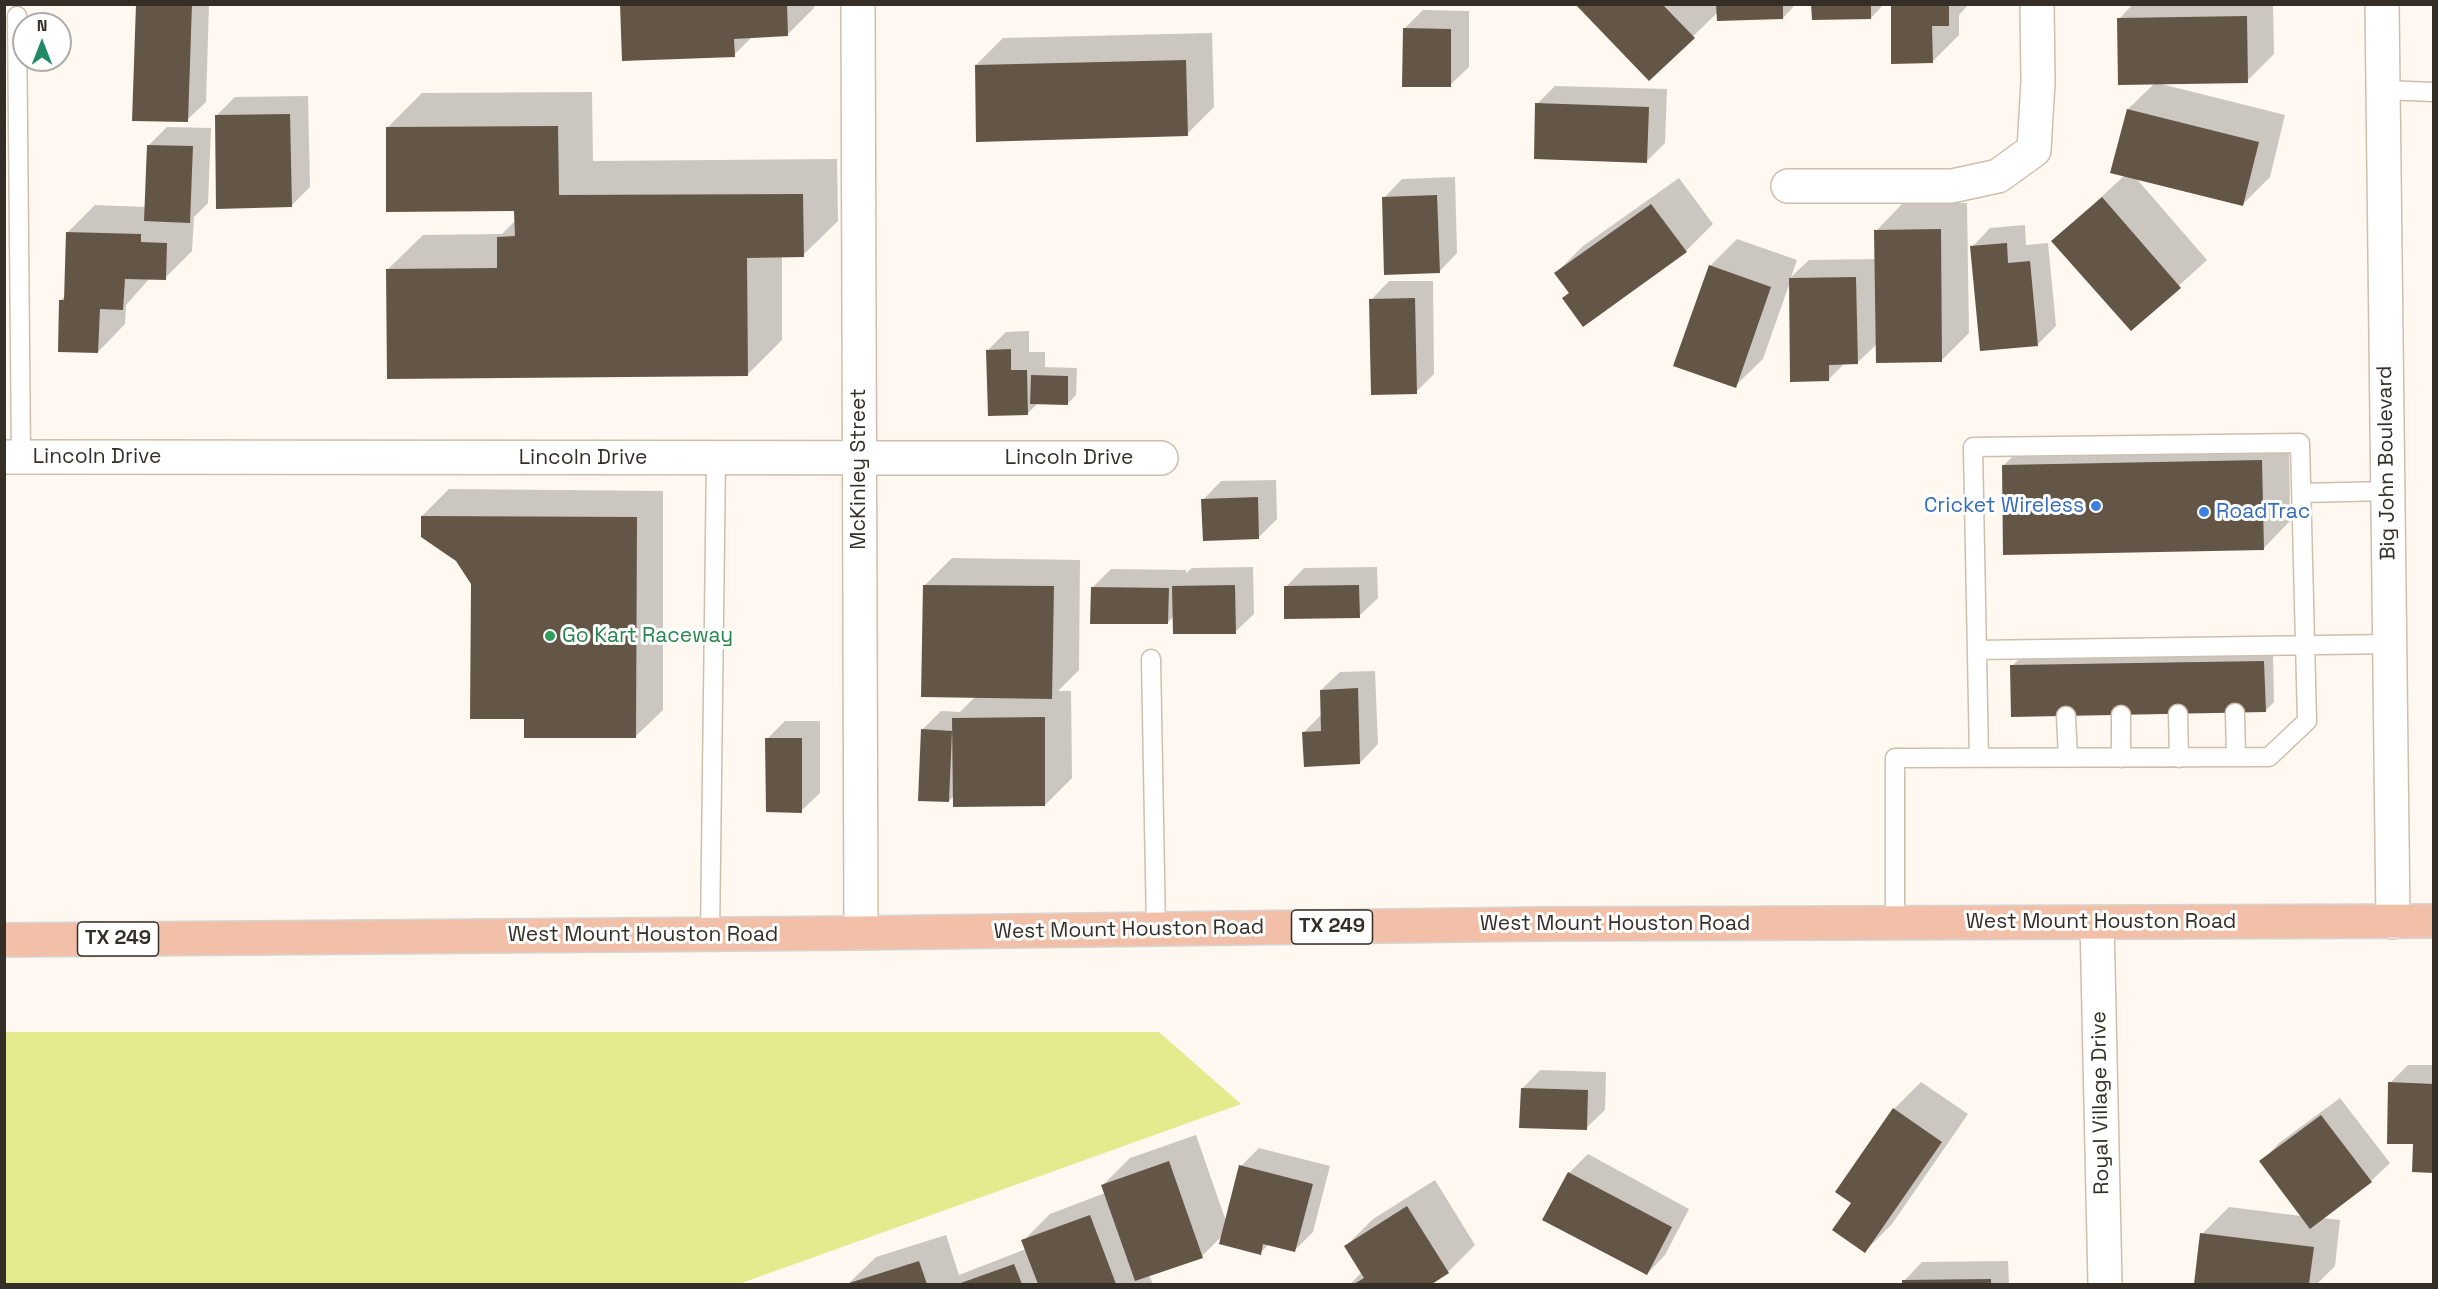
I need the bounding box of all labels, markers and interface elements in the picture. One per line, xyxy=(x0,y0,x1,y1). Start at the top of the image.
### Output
north arrow xyxy=(12,12,72,72)
text: N xyxy=(37,15,47,36)
street label: Big John Boulevard xyxy=(2373,365,2401,561)
street label: McKinley Street xyxy=(846,388,872,550)
street label: Lincoln Drive xyxy=(33,444,161,470)
street label: Lincoln Drive xyxy=(519,445,647,471)
street label: Lincoln Drive xyxy=(1005,445,1133,471)
place label: Cricket Wireless xyxy=(1924,493,2084,519)
marker: Cricket Wireless xyxy=(2089,499,2103,513)
place label: RoadTrac xyxy=(2216,499,2310,525)
marker: RoadTrac xyxy=(2197,505,2211,519)
place label: Go Kart Raceway xyxy=(562,623,733,649)
marker: Go Kart Raceway xyxy=(543,629,557,643)
street label: West Mount Houston Road xyxy=(1966,909,2236,935)
road number: TX 249 xyxy=(1292,910,1372,944)
street label: West Mount Houston Road xyxy=(1480,911,1750,937)
street label: West Mount Houston Road xyxy=(994,915,1264,945)
road number: TX 249 xyxy=(78,922,158,956)
street label: West Mount Houston Road xyxy=(508,922,778,948)
street label: Royal Village Drive xyxy=(2087,1011,2115,1195)

